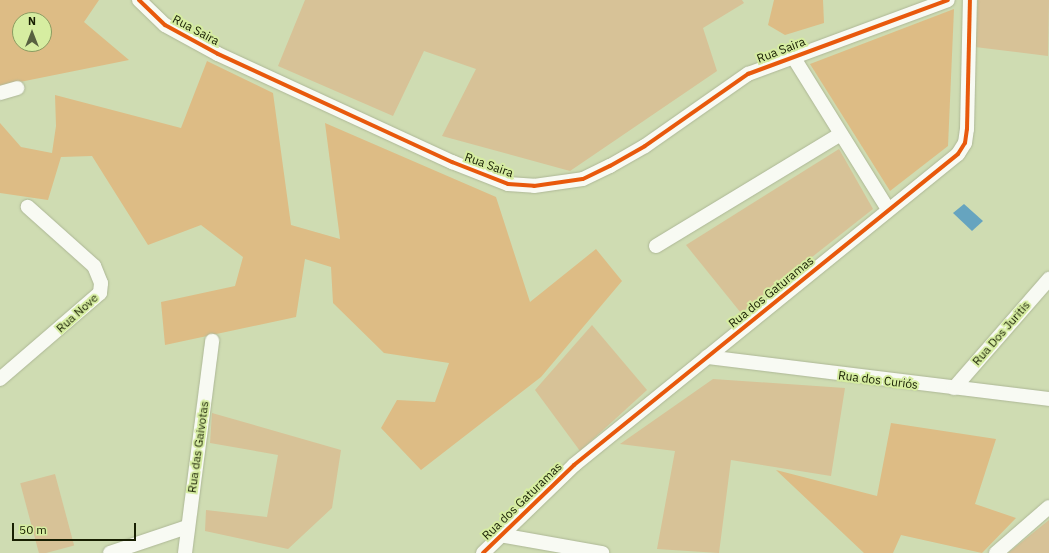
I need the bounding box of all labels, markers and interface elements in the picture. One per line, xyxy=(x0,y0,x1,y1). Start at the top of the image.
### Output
north arrow xyxy=(12,12,52,52)
street label: Rua Saira xyxy=(170,12,222,48)
text: N xyxy=(28,14,36,28)
street label: Rua Saira xyxy=(755,34,807,66)
street label: Rua Saira xyxy=(463,150,515,180)
street label: Rua dos Gaturamas xyxy=(726,253,816,331)
street label: Rua Nove xyxy=(53,291,101,335)
street label: Rua Dos Juritis xyxy=(969,298,1033,368)
street label: Rua dos Curiós xyxy=(837,368,919,392)
street label: Rua das Gaivotas xyxy=(184,400,212,494)
street label: Rua dos Gaturamas xyxy=(479,459,565,543)
scale bar xyxy=(14,515,138,541)
text: 50 m xyxy=(19,522,47,537)

